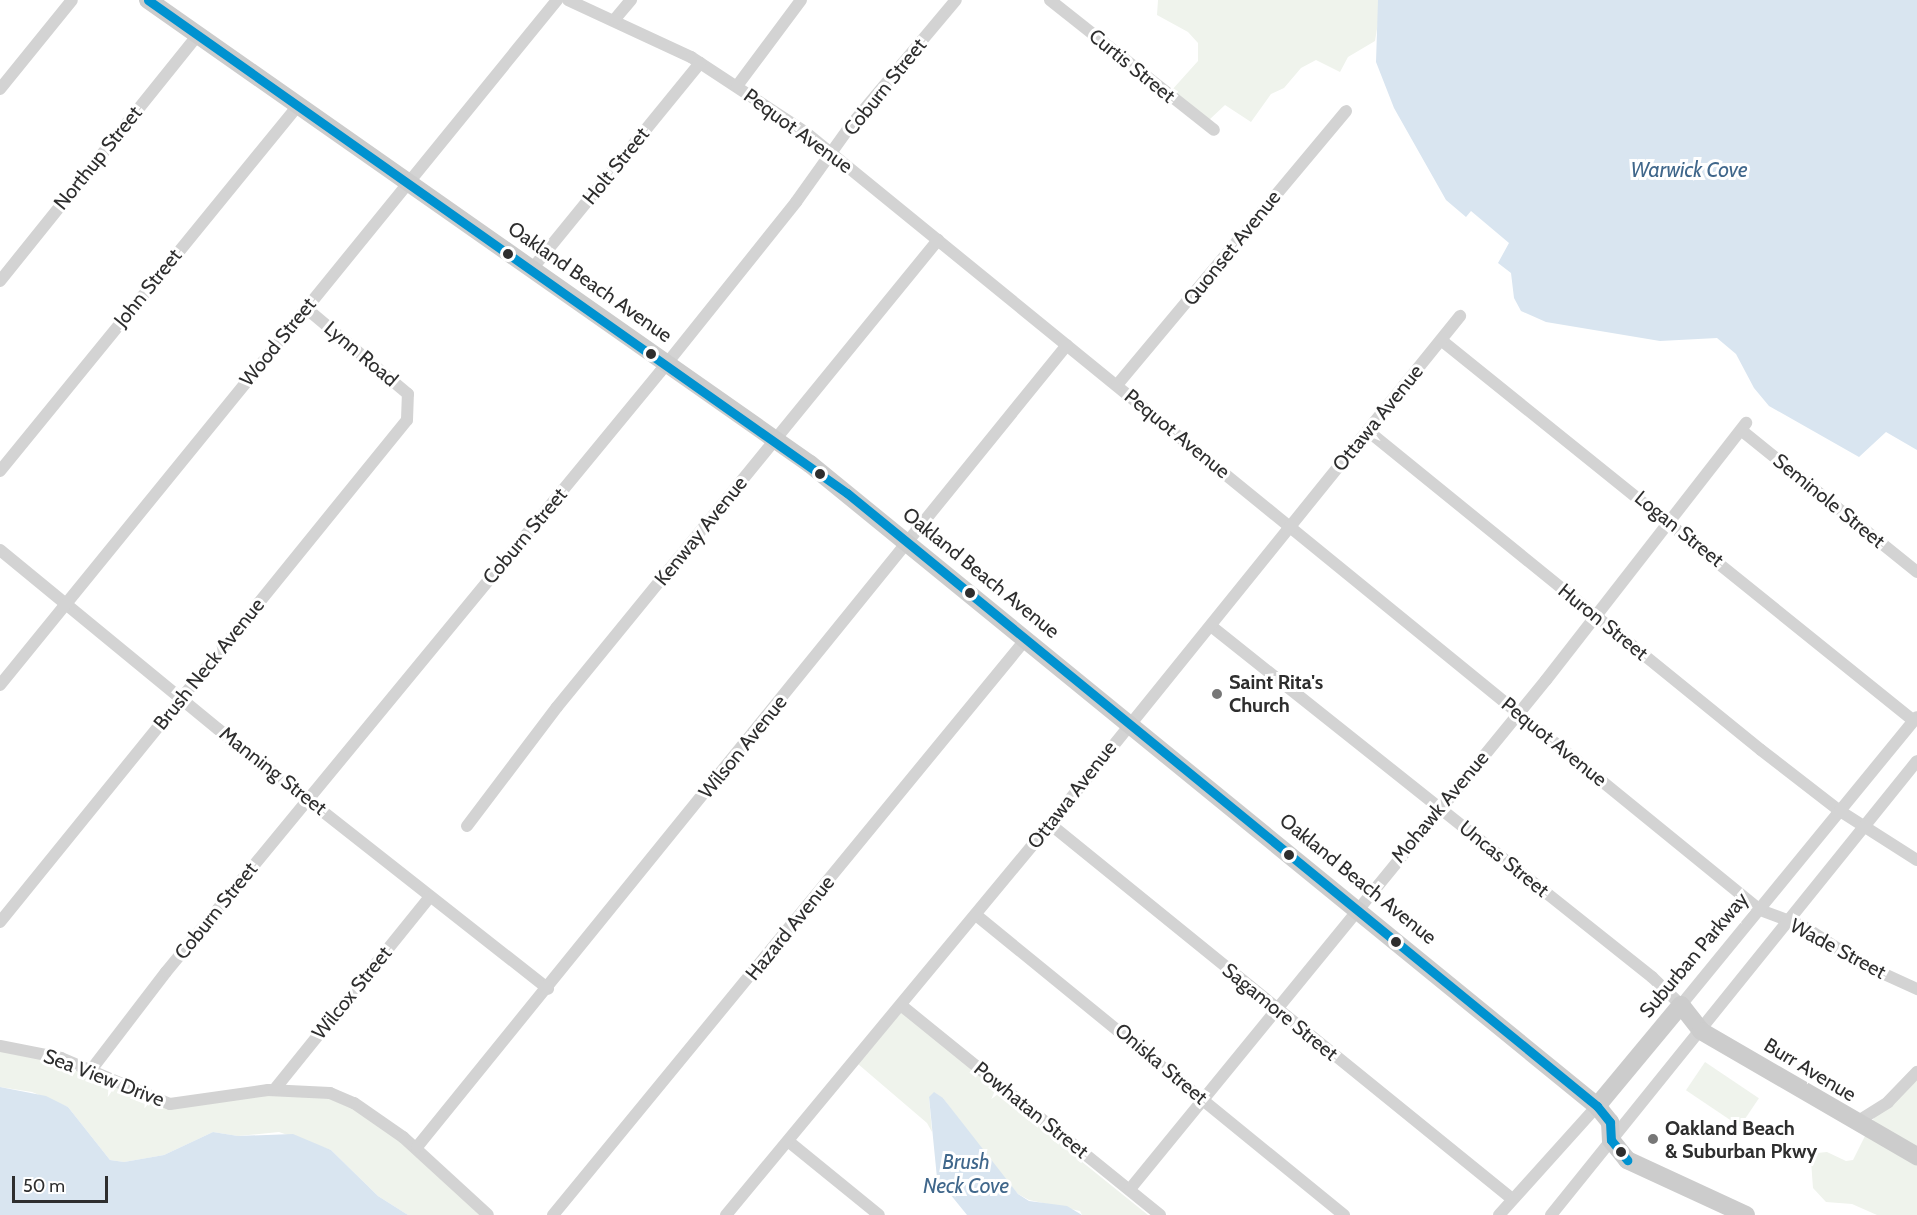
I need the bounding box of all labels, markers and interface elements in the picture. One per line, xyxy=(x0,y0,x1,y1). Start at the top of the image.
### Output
street label: Curtis Street xyxy=(1084,24,1180,108)
street label: Coburn Street xyxy=(839,34,931,140)
street label: Pequot Avenue xyxy=(739,84,857,178)
street label: Northup Street xyxy=(49,101,147,215)
street label: Holt Street xyxy=(578,123,654,209)
water label: Warwick Cove xyxy=(1630,157,1748,183)
street label: Quonset Avenue xyxy=(1178,186,1286,310)
street label: Oakland Beach Avenue xyxy=(503,216,677,348)
street label: John Street xyxy=(109,244,187,332)
unlabelled marker xyxy=(502,248,514,260)
street label: Wood Street xyxy=(235,293,321,391)
street label: Lynn Road xyxy=(319,316,403,392)
unlabelled marker xyxy=(645,348,657,360)
street label: Ottawa Avenue xyxy=(1328,360,1428,476)
street label: Pequot Avenue xyxy=(1119,384,1235,484)
street label: Seminole Street xyxy=(1768,449,1890,553)
unlabelled marker xyxy=(814,468,826,480)
street label: Kenway Avenue xyxy=(650,472,752,590)
street label: Coburn Street xyxy=(478,483,572,589)
street label: Logan Street xyxy=(1630,486,1728,572)
street label: Oakland Beach Avenue xyxy=(898,502,1064,644)
street label: Huron Street xyxy=(1553,579,1653,665)
unlabelled marker xyxy=(964,587,976,599)
street label: Brush Neck Avenue xyxy=(149,593,269,735)
place label: Saint Rita's Church xyxy=(1229,670,1323,717)
marker: Saint Rita's Church xyxy=(1210,687,1224,701)
street label: Wilson Avenue xyxy=(694,690,792,804)
street label: Pequot Avenue xyxy=(1496,692,1612,792)
street label: Manning Street xyxy=(215,722,331,820)
street label: Ottawa Avenue xyxy=(1022,736,1122,854)
street label: Mohawk Avenue xyxy=(1386,746,1494,868)
street label: Oakland Beach Avenue xyxy=(1275,808,1441,950)
street label: Uncas Street xyxy=(1454,816,1554,902)
unlabelled marker xyxy=(1283,849,1295,861)
street label: Coburn Street xyxy=(170,858,262,964)
street label: Hazard Avenue xyxy=(741,871,839,985)
street label: Suburban Parkway xyxy=(1635,888,1753,1022)
street label: Wade Street xyxy=(1786,914,1890,984)
unlabelled marker xyxy=(1390,936,1402,948)
street label: Wilcox Street xyxy=(307,942,397,1044)
street label: Sagamore Street xyxy=(1217,958,1343,1066)
street label: Oniska Street xyxy=(1110,1018,1212,1110)
street label: Burr Avenue xyxy=(1760,1033,1860,1107)
street label: Sea View Drive xyxy=(40,1044,168,1112)
street label: Powhatan Street xyxy=(969,1057,1093,1163)
place label: Oakland Beach & Suburban Pkwy xyxy=(1665,1116,1817,1163)
marker: Oakland Beach & Suburban Pkwy xyxy=(1646,1132,1660,1146)
unlabelled marker xyxy=(1615,1146,1627,1158)
water label: Brush Neck Cove xyxy=(923,1149,1009,1199)
scale bar xyxy=(15,1164,111,1202)
text: 50 m xyxy=(23,1175,65,1197)

